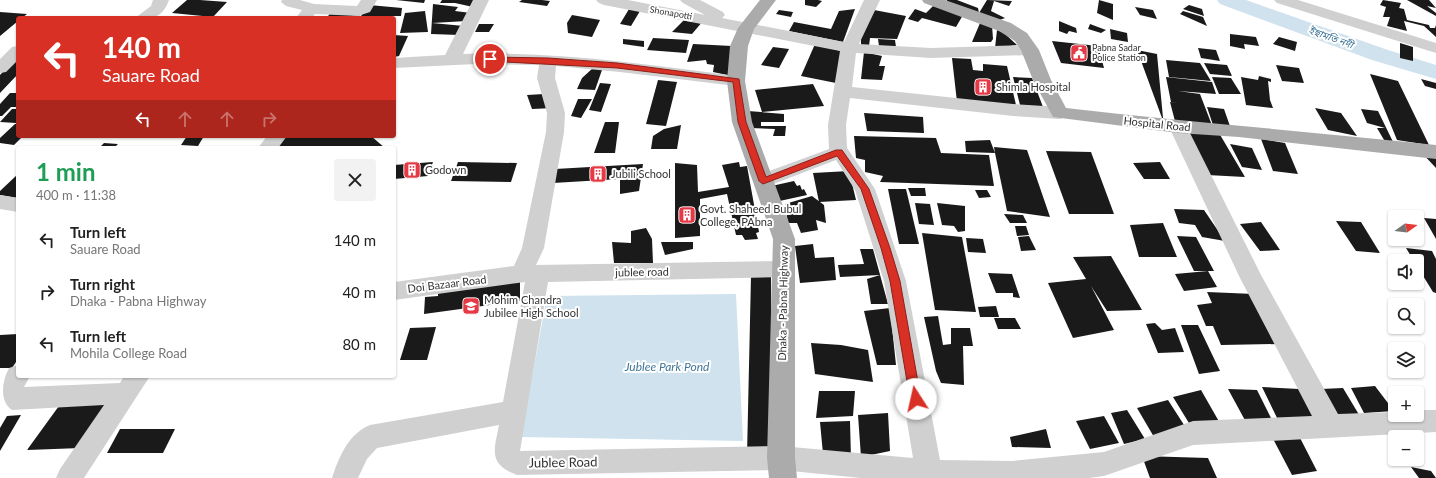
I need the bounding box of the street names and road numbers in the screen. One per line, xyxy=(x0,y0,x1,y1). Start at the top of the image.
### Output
street label: Shonapotti xyxy=(649,3,693,22)
street label: Hospital Road xyxy=(1123,114,1191,133)
street label: Dhaka - Pabna Highway xyxy=(775,245,790,361)
street label: jublee road xyxy=(614,265,669,278)
street label: Doi Bazaar Road xyxy=(407,272,487,295)
street label: Jublee Road xyxy=(528,453,598,471)

